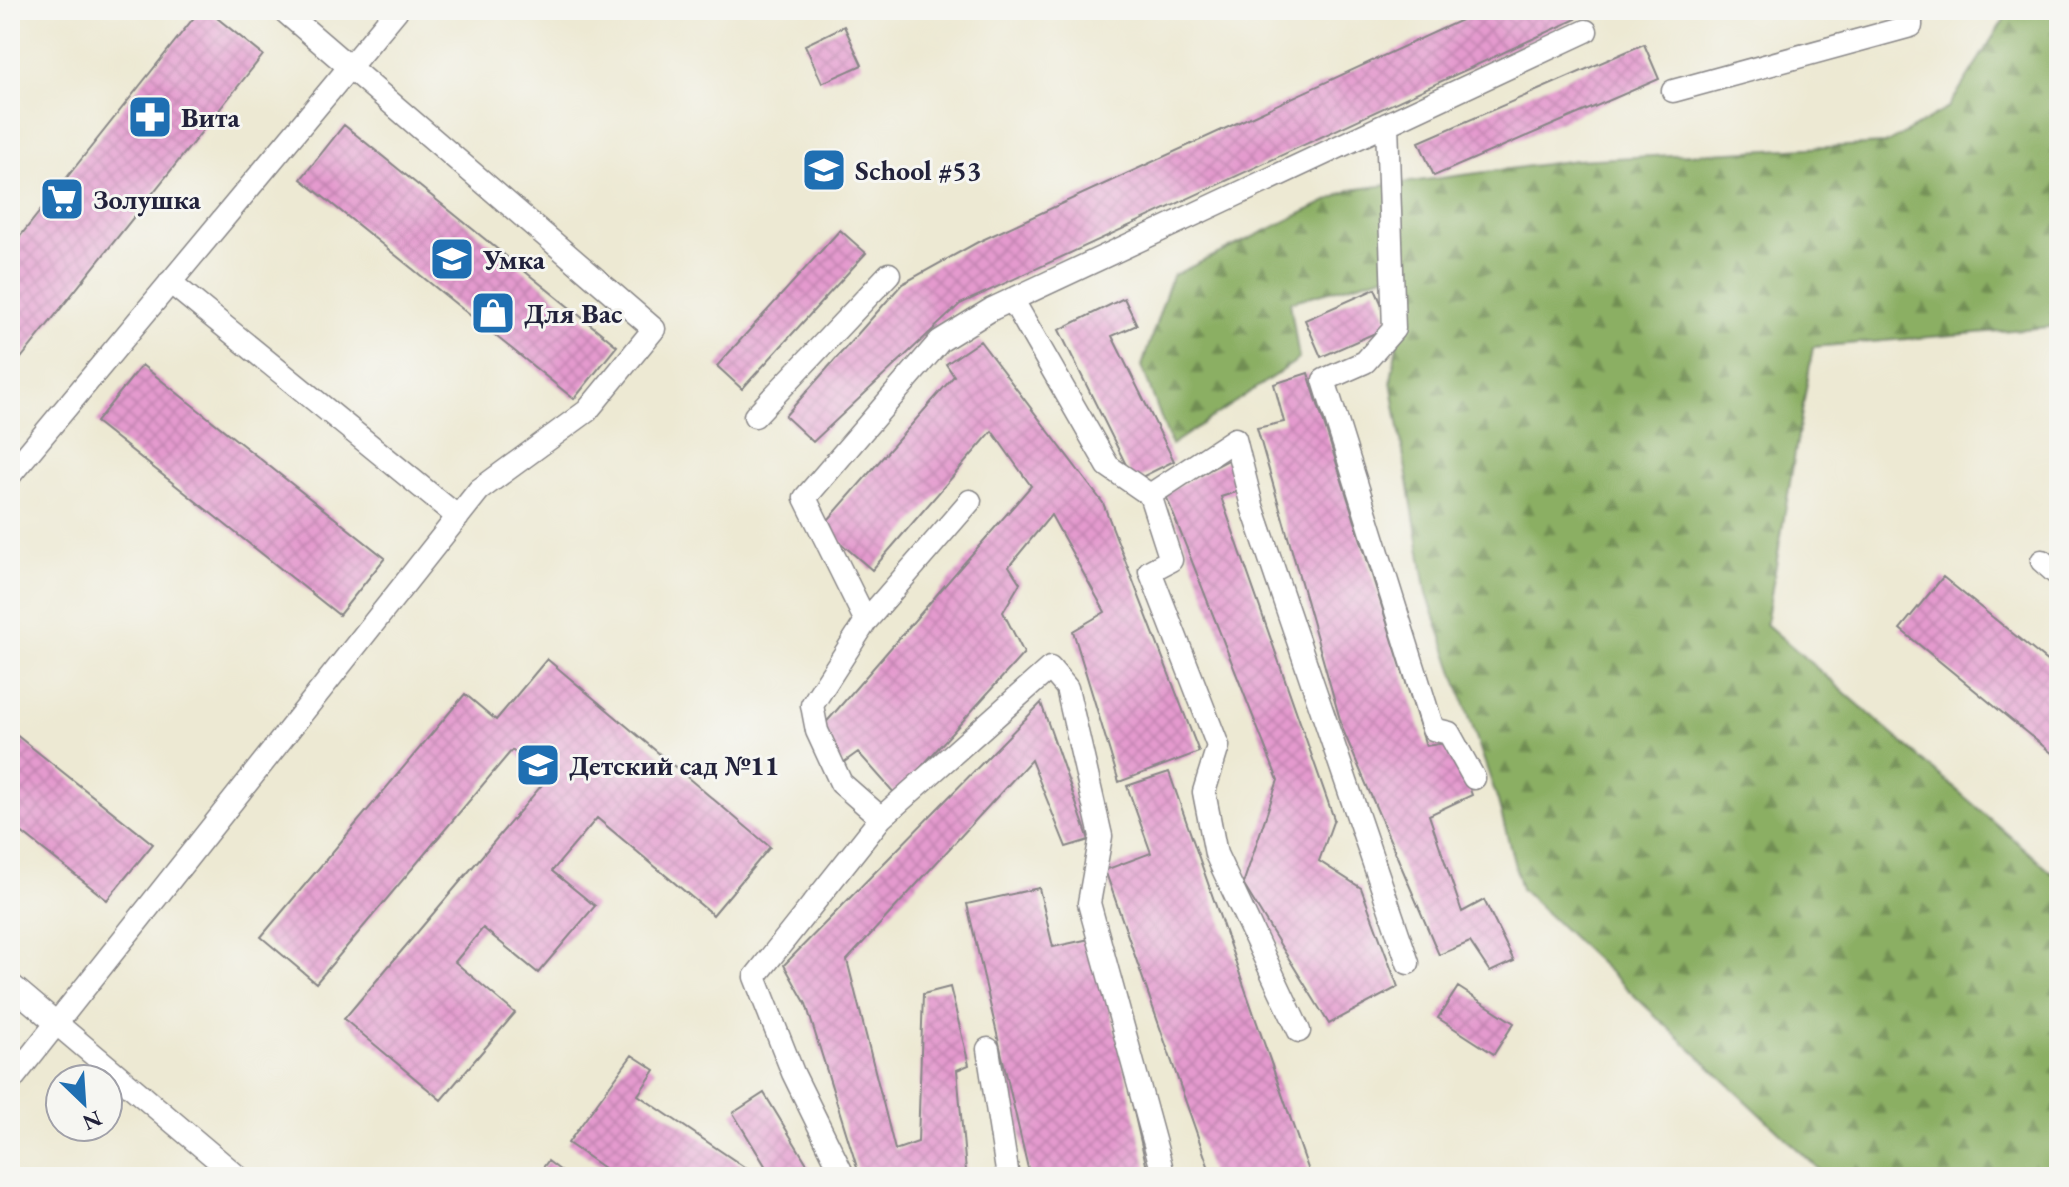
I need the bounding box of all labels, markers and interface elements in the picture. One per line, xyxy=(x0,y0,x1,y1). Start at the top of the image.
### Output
pharmacy icon: Вита xyxy=(126,93,174,141)
place label: Вита xyxy=(181,99,241,135)
school or university icon: School #53 xyxy=(800,146,848,194)
place label: School #53 xyxy=(855,152,982,188)
supermarket icon: Золушка xyxy=(38,175,86,223)
place label: Золушка xyxy=(93,181,202,217)
school or university icon: Умка xyxy=(428,235,476,283)
place label: Умка xyxy=(482,241,546,277)
shop icon: Для Вас xyxy=(469,289,517,337)
place label: Для Вас xyxy=(524,295,622,331)
school or university icon: Детский сад №11 xyxy=(514,741,562,789)
place label: Детский сад №11 xyxy=(569,747,779,783)
north arrow xyxy=(44,1063,124,1143)
text: N xyxy=(78,1104,106,1138)

